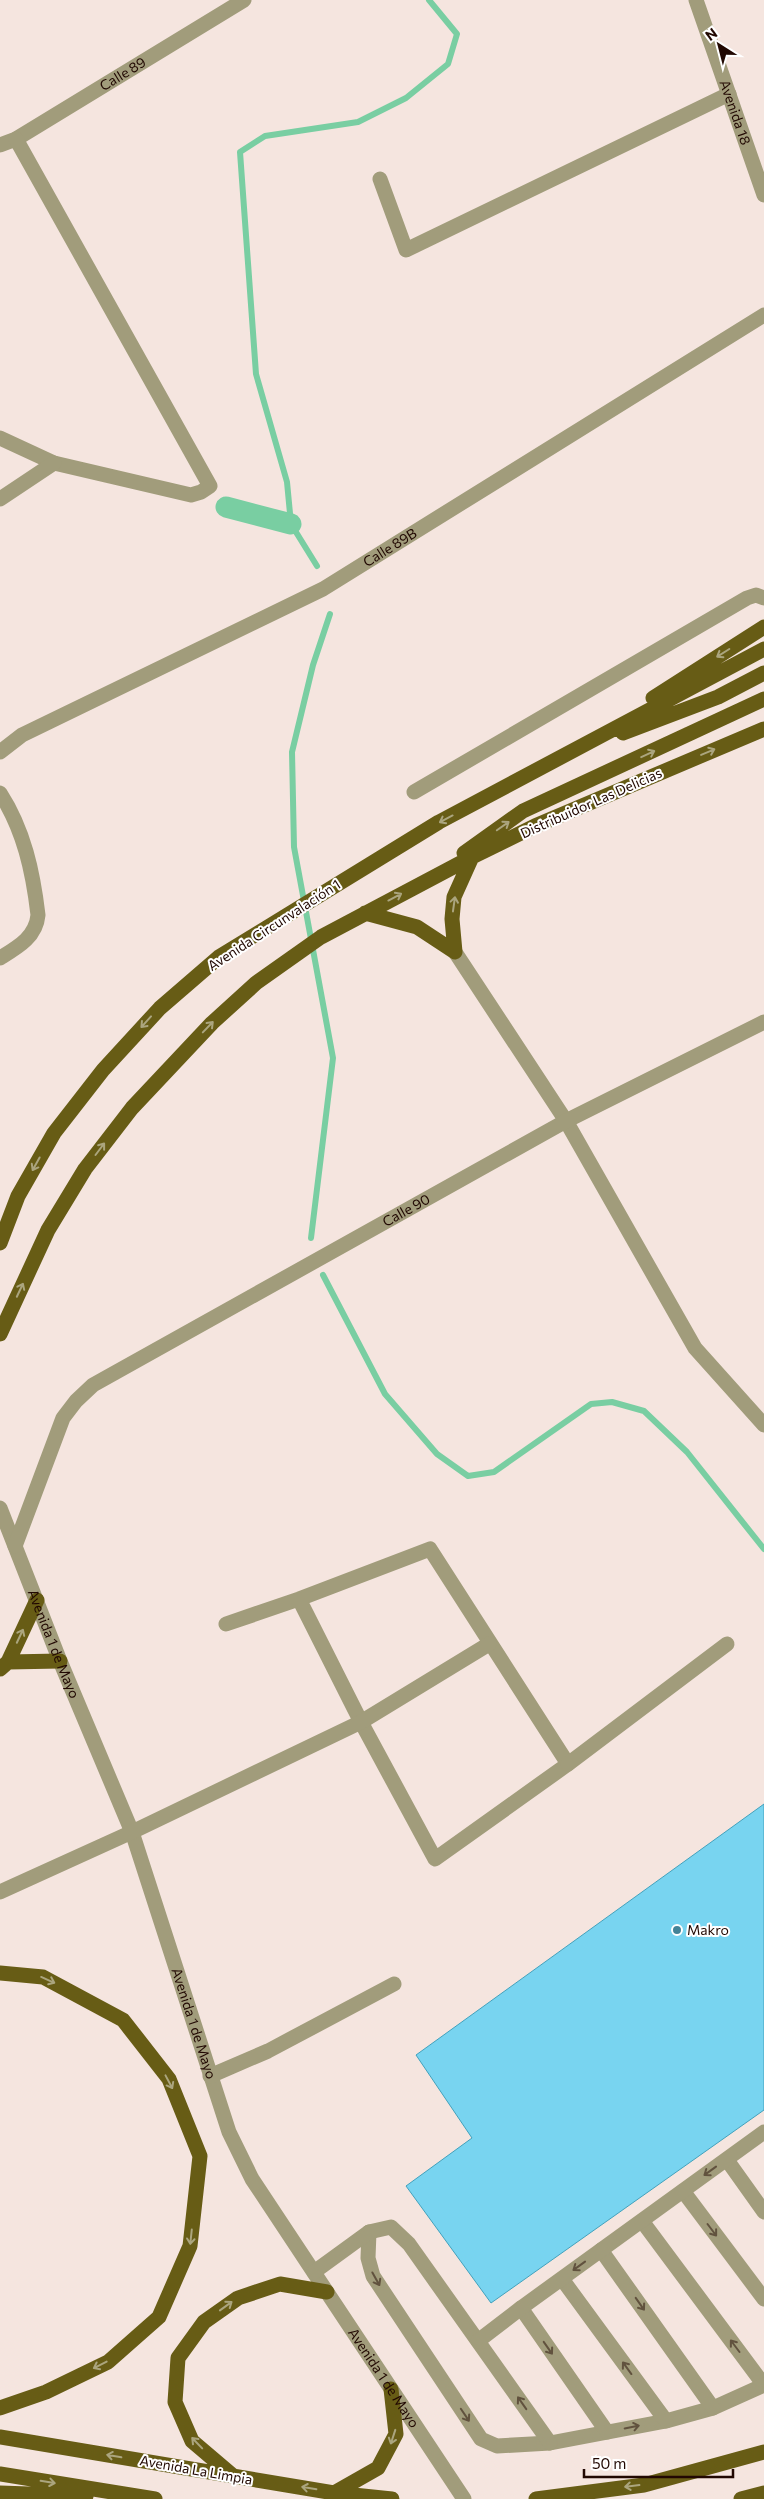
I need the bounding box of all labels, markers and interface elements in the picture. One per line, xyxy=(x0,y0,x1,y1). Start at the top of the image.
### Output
north arrow xyxy=(694,20,744,70)
text: N xyxy=(702,24,720,44)
street label: Calle 89 xyxy=(96,53,149,94)
street label: Avenida 18 xyxy=(716,77,755,147)
street label: Calle 89B xyxy=(360,524,420,570)
one-way arrow xyxy=(716,648,730,658)
one-way arrow xyxy=(701,747,716,756)
one-way arrow xyxy=(640,749,655,758)
street label: Distribuidor Las Delicias xyxy=(517,764,664,841)
one-way arrow xyxy=(439,815,454,824)
one-way arrow xyxy=(496,821,510,831)
street label: Avenida Circunvalación 1 xyxy=(204,875,343,974)
one-way arrow xyxy=(387,892,402,901)
one-way arrow xyxy=(449,896,459,912)
one-way arrow xyxy=(140,1016,152,1029)
one-way arrow xyxy=(201,1022,213,1034)
one-way arrow xyxy=(95,1143,106,1156)
one-way arrow xyxy=(31,1157,41,1171)
street label: Calle 90 xyxy=(379,1190,433,1230)
one-way arrow xyxy=(16,1283,26,1298)
street label: Avenida 1 de Mayo xyxy=(25,1587,84,1701)
one-way arrow xyxy=(16,1629,26,1644)
place label: Makro xyxy=(687,1921,729,1938)
marker: Makro xyxy=(671,1924,683,1936)
street label: Avenida 1 de Mayo xyxy=(168,1965,220,2081)
one-way arrow xyxy=(40,1976,55,1986)
one-way arrow xyxy=(164,2074,174,2089)
one-way arrow xyxy=(703,2166,717,2176)
one-way arrow xyxy=(707,2223,718,2236)
one-way arrow xyxy=(186,2229,196,2245)
one-way arrow xyxy=(572,2261,586,2271)
one-way arrow xyxy=(371,2272,381,2287)
one-way arrow xyxy=(635,2297,645,2311)
one-way arrow xyxy=(219,2301,232,2312)
street label: Avenida 1 de Mayo xyxy=(345,2325,423,2431)
one-way arrow xyxy=(730,2339,740,2353)
one-way arrow xyxy=(543,2341,554,2354)
one-way arrow xyxy=(93,2361,108,2370)
one-way arrow xyxy=(621,2362,632,2375)
one-way arrow xyxy=(517,2396,527,2410)
one-way arrow xyxy=(460,2408,470,2422)
one-way arrow xyxy=(624,2422,640,2432)
one-way arrow xyxy=(387,2429,397,2445)
one-way arrow xyxy=(191,2437,203,2450)
scale bar xyxy=(584,2446,733,2478)
one-way arrow xyxy=(107,2450,123,2460)
street label: Avenida La Limpia xyxy=(138,2451,254,2488)
text: 50 m xyxy=(592,2454,626,2472)
one-way arrow xyxy=(40,2477,56,2487)
one-way arrow xyxy=(625,2482,641,2492)
one-way arrow xyxy=(301,2483,317,2493)

